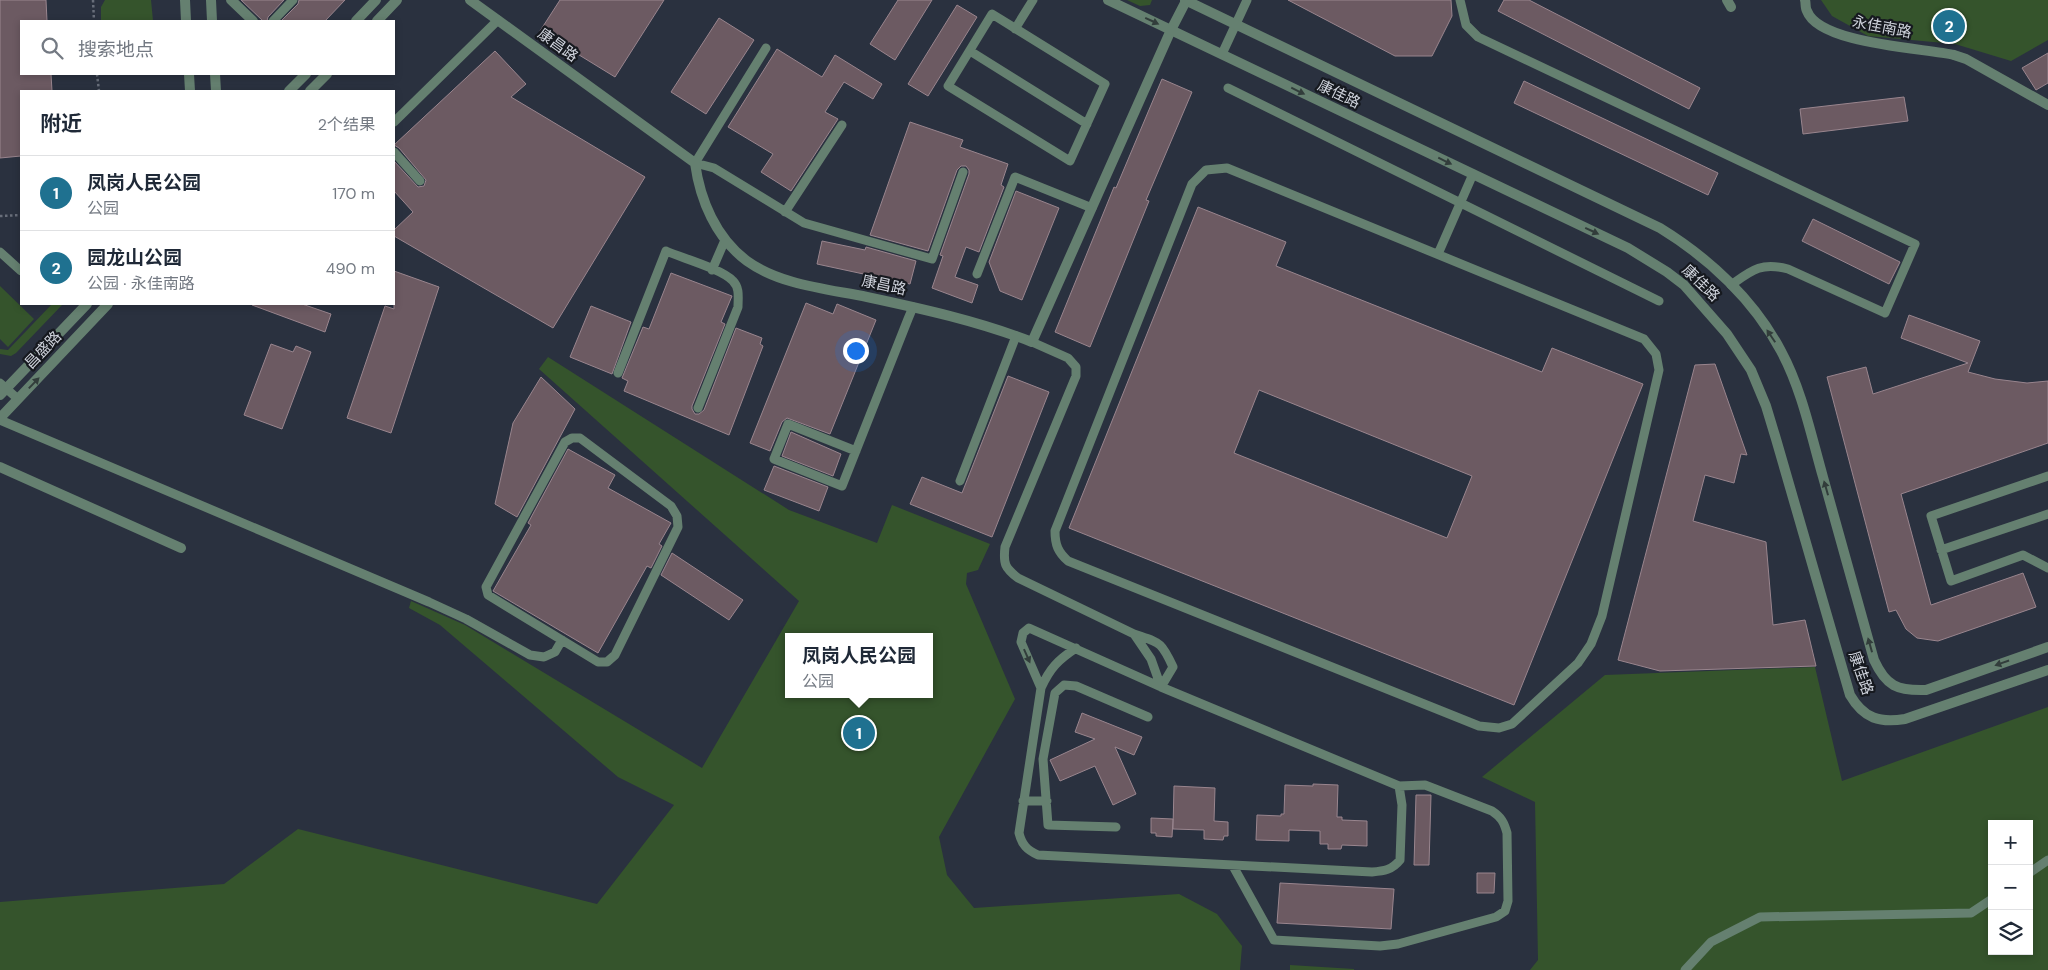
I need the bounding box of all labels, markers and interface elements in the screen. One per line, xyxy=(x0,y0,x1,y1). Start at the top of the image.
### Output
pin: 2 xyxy=(1933,7,1965,45)
street label: 永佳南路 xyxy=(1851,11,1913,43)
one-way arrow xyxy=(1145,17,1159,25)
search box xyxy=(20,20,395,75)
street label: 康昌路 xyxy=(534,24,582,66)
icon: search xyxy=(38,34,66,62)
text: 搜索地点 xyxy=(78,37,154,62)
street label: 康佳路 xyxy=(1314,75,1364,113)
one-way arrow xyxy=(1291,87,1305,95)
text: 附近 xyxy=(40,110,82,138)
text: 2个结果 xyxy=(318,114,375,135)
one-way arrow xyxy=(1438,157,1452,165)
text: 凤岗人民公园 xyxy=(87,170,201,195)
text: 1 xyxy=(53,183,59,204)
text: 170 m xyxy=(332,183,375,204)
text: 公园 xyxy=(87,198,119,219)
one-way arrow xyxy=(1585,227,1599,235)
text: 园龙山公园 xyxy=(87,245,182,270)
text: 2 xyxy=(51,258,61,279)
text: 490 m xyxy=(326,258,375,279)
street label: 康佳路 xyxy=(1678,260,1724,306)
street label: 康昌路 xyxy=(860,271,908,299)
text: 公园 · 永佳南路 xyxy=(87,273,195,294)
street label: 昌盛路 xyxy=(20,327,66,373)
one-way arrow xyxy=(1766,329,1776,343)
your location xyxy=(843,338,869,364)
one-way arrow xyxy=(28,377,40,389)
one-way arrow xyxy=(1822,481,1830,496)
popup xyxy=(785,633,933,698)
one-way arrow xyxy=(1866,637,1874,652)
text: 凤岗人民公园 xyxy=(802,643,916,668)
street label: 康佳路 xyxy=(1844,648,1878,698)
one-way arrow xyxy=(1023,649,1031,663)
one-way arrow xyxy=(1994,659,2009,667)
text: 公园 xyxy=(802,671,834,692)
pin: 1 xyxy=(843,714,875,752)
map controls xyxy=(1988,820,2033,955)
button: + xyxy=(1988,820,2033,865)
button: − xyxy=(1988,865,2033,910)
button: layers xyxy=(1988,910,2033,955)

